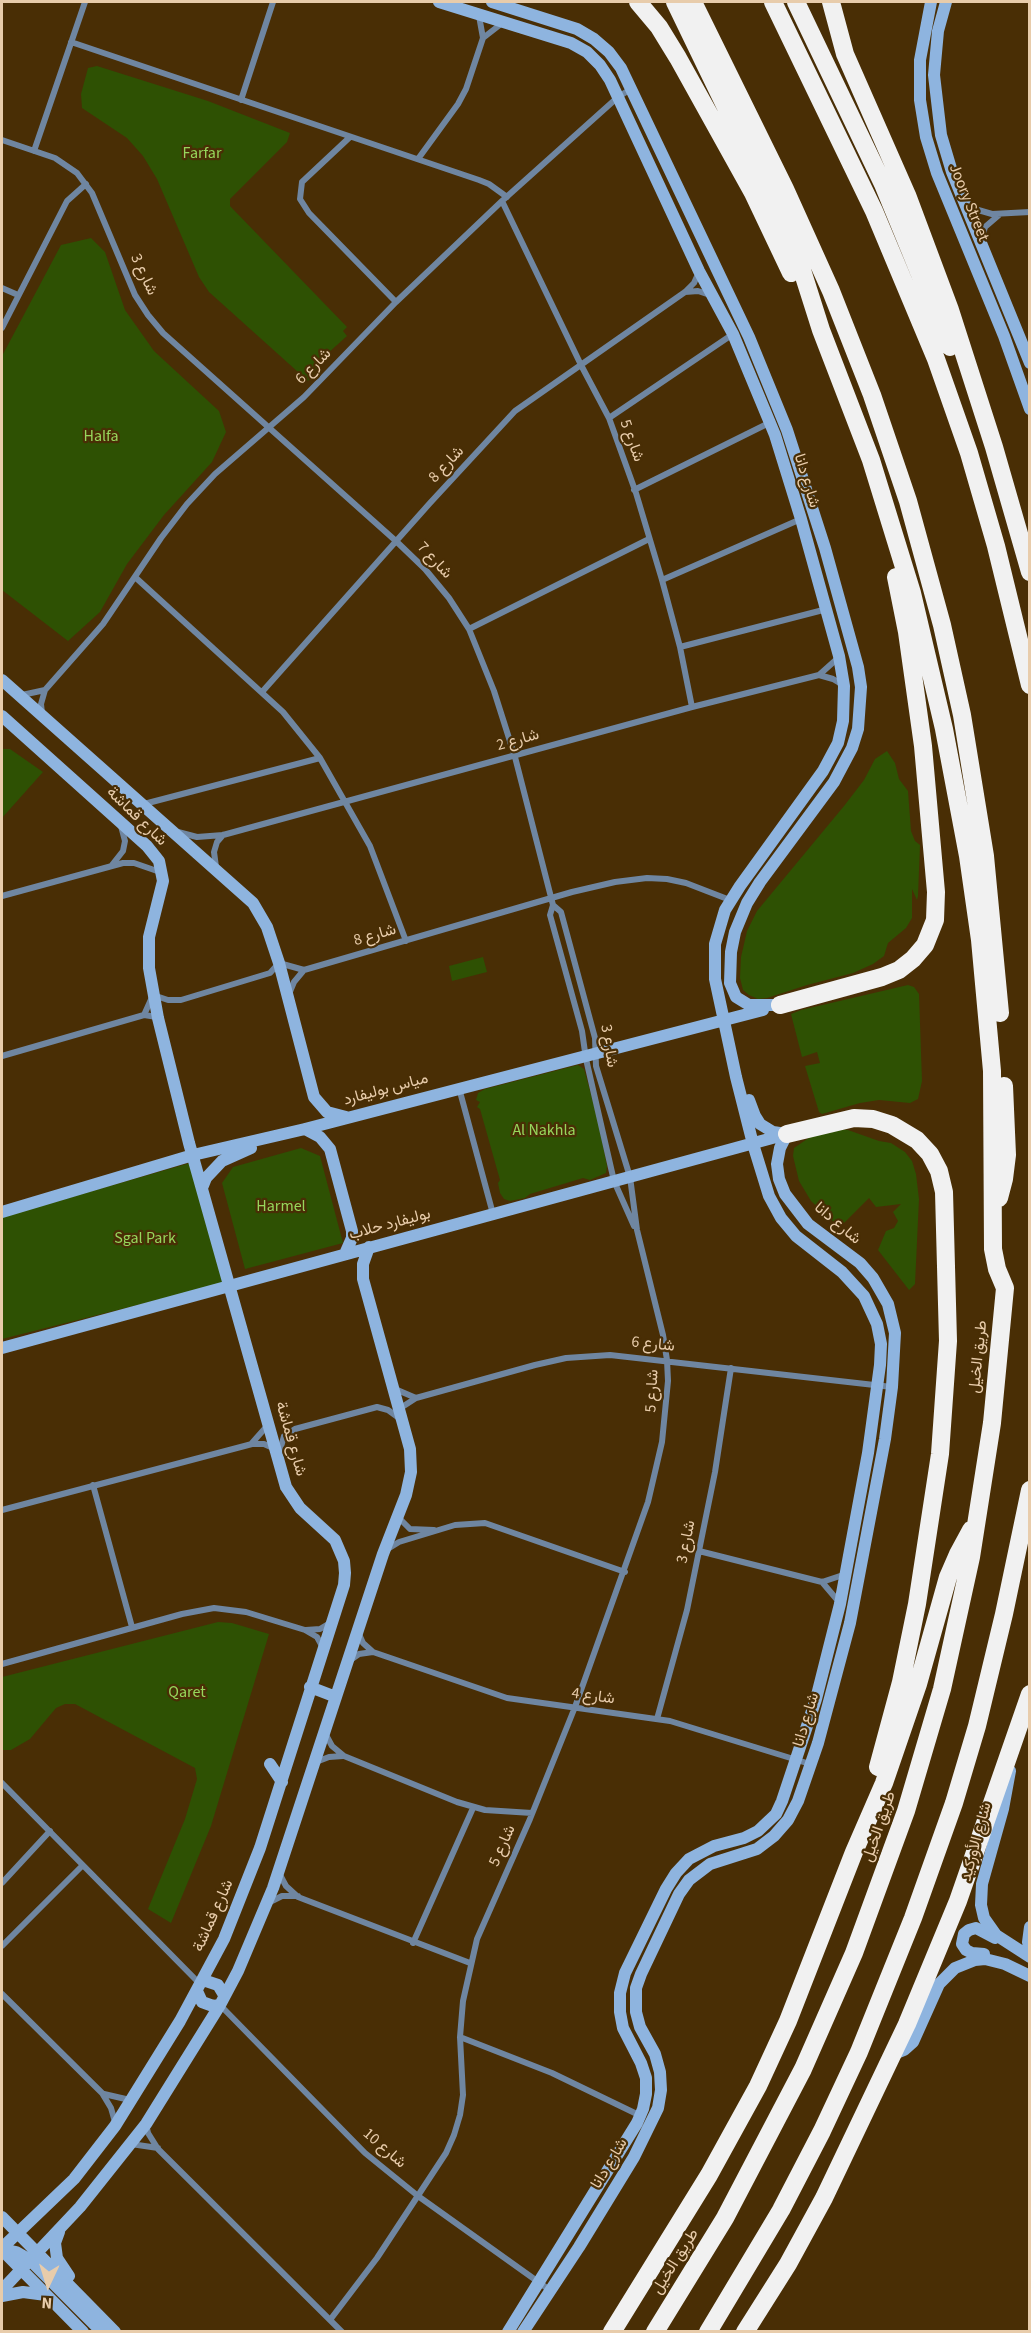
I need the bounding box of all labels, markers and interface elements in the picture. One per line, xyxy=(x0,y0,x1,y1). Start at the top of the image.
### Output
park label: Farfar xyxy=(183,144,221,164)
street label: Joory Street xyxy=(944,162,992,244)
street label: شارع 3 xyxy=(125,251,161,299)
street label: شارع 6 xyxy=(292,345,336,389)
street label: شارع 5 xyxy=(615,417,647,465)
park label: Halfa xyxy=(84,427,118,447)
street label: شارع 8 xyxy=(425,443,469,487)
street label: شارع دانا xyxy=(789,452,823,510)
street label: شارع 7 xyxy=(412,539,456,583)
street label: شارع 2 xyxy=(495,726,541,756)
street label: شارع قماشة xyxy=(102,783,170,851)
street label: شارع 8 xyxy=(352,921,398,951)
street label: شارع 3 xyxy=(595,1023,621,1069)
street label: مياس بوليفارد xyxy=(342,1069,430,1111)
park label: Al Nakhla xyxy=(512,1121,576,1141)
park label: Harmel xyxy=(256,1197,306,1217)
street label: شارع دانا xyxy=(810,1199,864,1249)
street label: بوليفارد حلاب xyxy=(347,1205,433,1245)
park label: Sgal Park xyxy=(114,1229,176,1249)
street label: طريق الخيل xyxy=(966,1319,992,1395)
street label: شارع 6 xyxy=(630,1333,676,1357)
street label: شارع 5 xyxy=(642,1369,664,1413)
street label: شارع قماشة xyxy=(270,1399,310,1479)
street label: شارع 3 xyxy=(673,1519,701,1565)
park label: Qaret xyxy=(168,1683,206,1703)
street label: شارع 4 xyxy=(570,1684,616,1710)
street label: شارع دانا xyxy=(790,1691,824,1749)
street label: طريق الخيل xyxy=(859,1789,901,1865)
street label: شارع الأوركيد xyxy=(957,1801,997,1883)
street label: شارع 5 xyxy=(485,1822,521,1870)
street label: شارع قماشة xyxy=(190,1877,238,1955)
street label: شارع 10 xyxy=(358,2125,410,2173)
street label: شارع دانا xyxy=(587,2135,633,2193)
street label: طريق الخيل xyxy=(648,2226,704,2298)
north arrow xyxy=(18,2255,78,2315)
text: N xyxy=(41,2292,53,2314)

